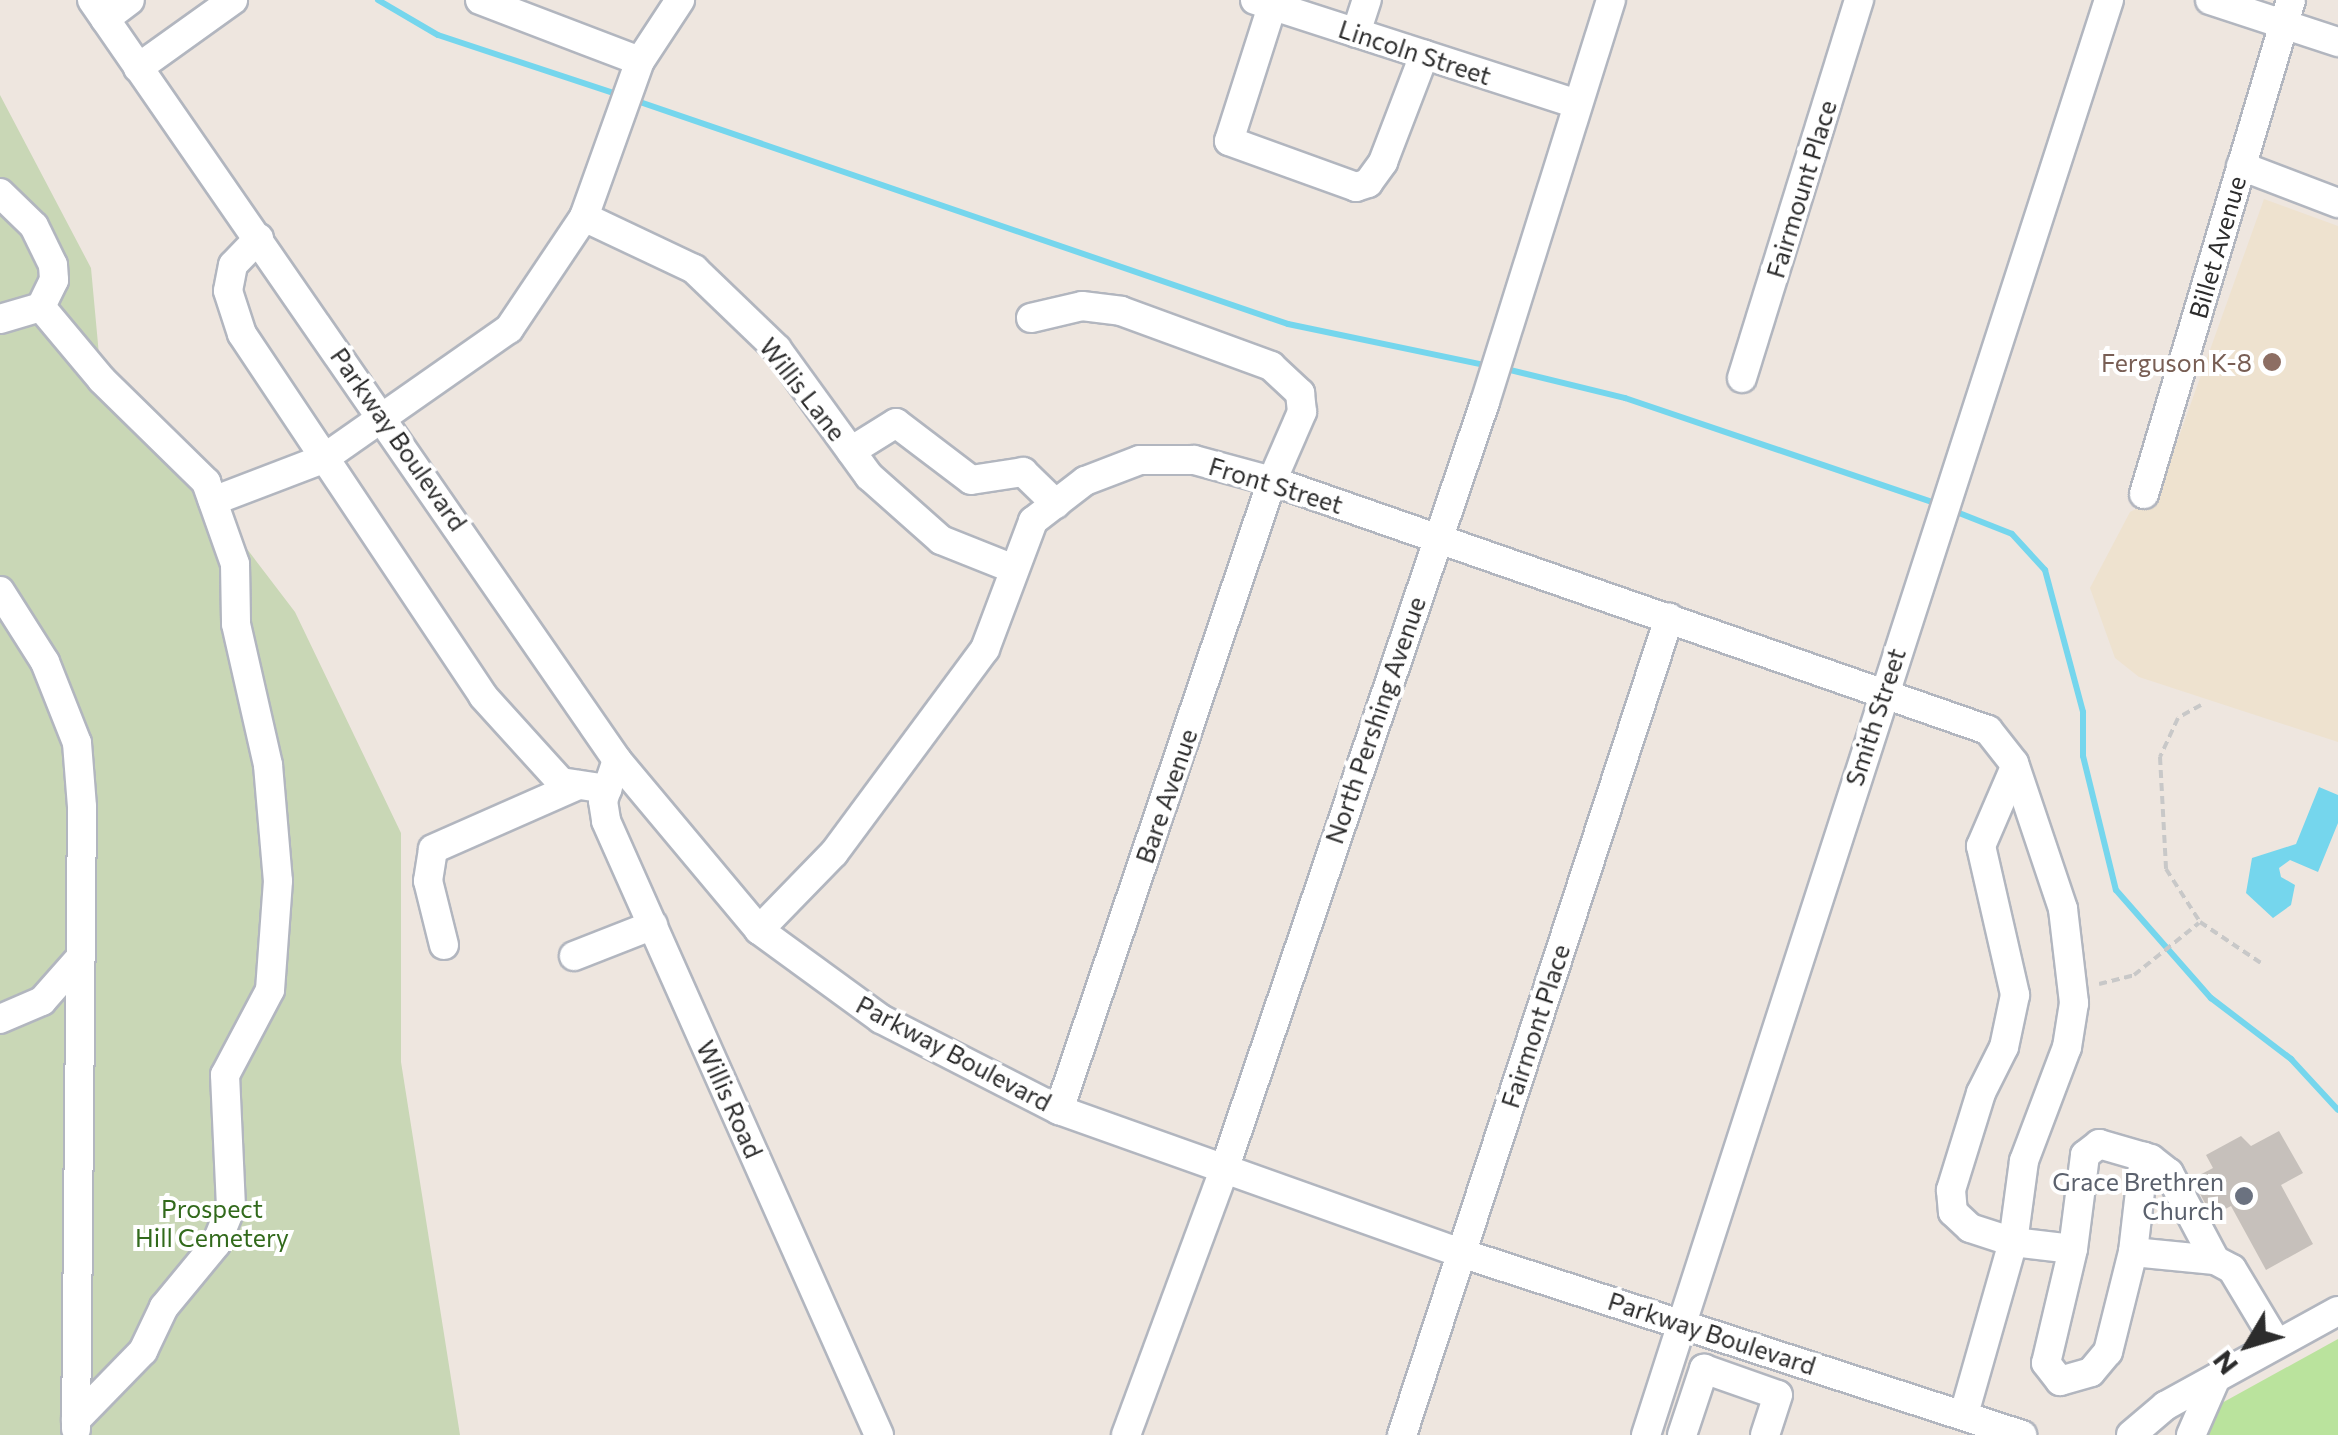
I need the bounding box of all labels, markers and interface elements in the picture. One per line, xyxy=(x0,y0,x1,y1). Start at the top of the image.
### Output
street label: Lincoln Street xyxy=(1335,13,1495,91)
street label: Fairmount Place xyxy=(1760,97,1842,281)
street label: Billet Avenue xyxy=(2182,172,2252,322)
street label: Willis Lane xyxy=(754,332,852,446)
street label: Parkway Boulevard xyxy=(325,342,473,536)
place label: Ferguson K-8 xyxy=(2101,347,2252,377)
marker: Ferguson K-8 xyxy=(2261,351,2283,373)
street label: Front Street xyxy=(1205,450,1347,520)
street label: North Pershing Avenue xyxy=(1319,593,1431,847)
street label: Smith Street xyxy=(1839,644,1911,790)
street label: Bare Avenue xyxy=(1129,725,1203,867)
street label: Fairmont Place xyxy=(1494,940,1576,1112)
street label: Parkway Boulevard xyxy=(851,989,1057,1117)
street label: Willis Road xyxy=(691,1036,769,1162)
place label: Grace Brethren Church xyxy=(2052,1167,2224,1226)
marker: Grace Brethren Church xyxy=(2233,1185,2255,1207)
park label: Prospect Hill Cemetery xyxy=(135,1194,289,1253)
street label: Parkway Boulevard xyxy=(1604,1285,1820,1381)
north arrow xyxy=(2198,1295,2298,1395)
text: N xyxy=(2204,1345,2244,1382)

